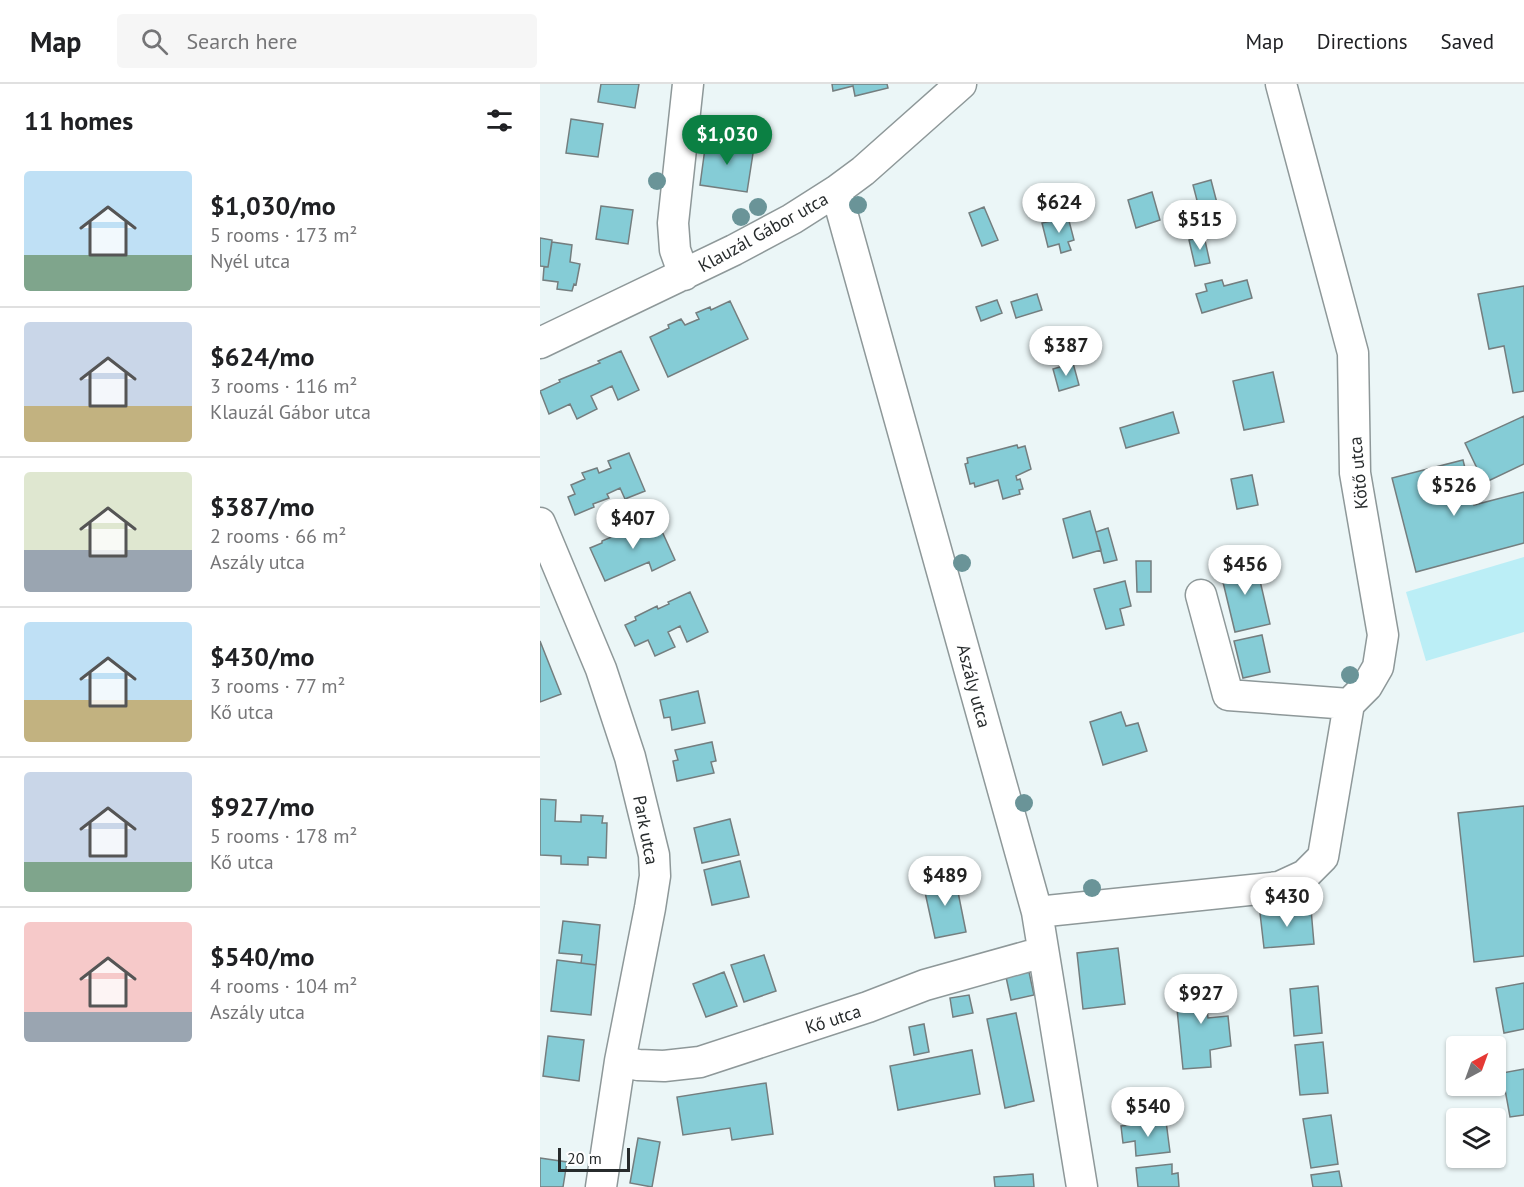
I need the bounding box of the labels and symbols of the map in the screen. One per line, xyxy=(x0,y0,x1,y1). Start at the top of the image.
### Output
pin: $1,030 xyxy=(678,115,776,166)
pin: $624 xyxy=(1023,183,1095,234)
street label: Klauzál Gábor utca xyxy=(694,187,832,277)
pin: $515 xyxy=(1164,200,1236,251)
pin: $387 xyxy=(1030,326,1102,377)
street label: Kötő utca xyxy=(1343,436,1373,510)
pin: $526 xyxy=(1418,466,1490,517)
pin: $407 xyxy=(597,499,669,550)
pin: $456 xyxy=(1209,545,1281,596)
street label: Aszály utca xyxy=(952,642,996,730)
street label: Park utca xyxy=(628,793,664,867)
pin: $489 xyxy=(909,856,981,907)
pin: $430 xyxy=(1251,877,1323,928)
pin: $927 xyxy=(1165,974,1237,1025)
street label: Kő utca xyxy=(802,999,864,1039)
north arrow xyxy=(1446,1036,1506,1096)
pin: $540 xyxy=(1112,1087,1184,1138)
scale bar xyxy=(558,1145,630,1172)

